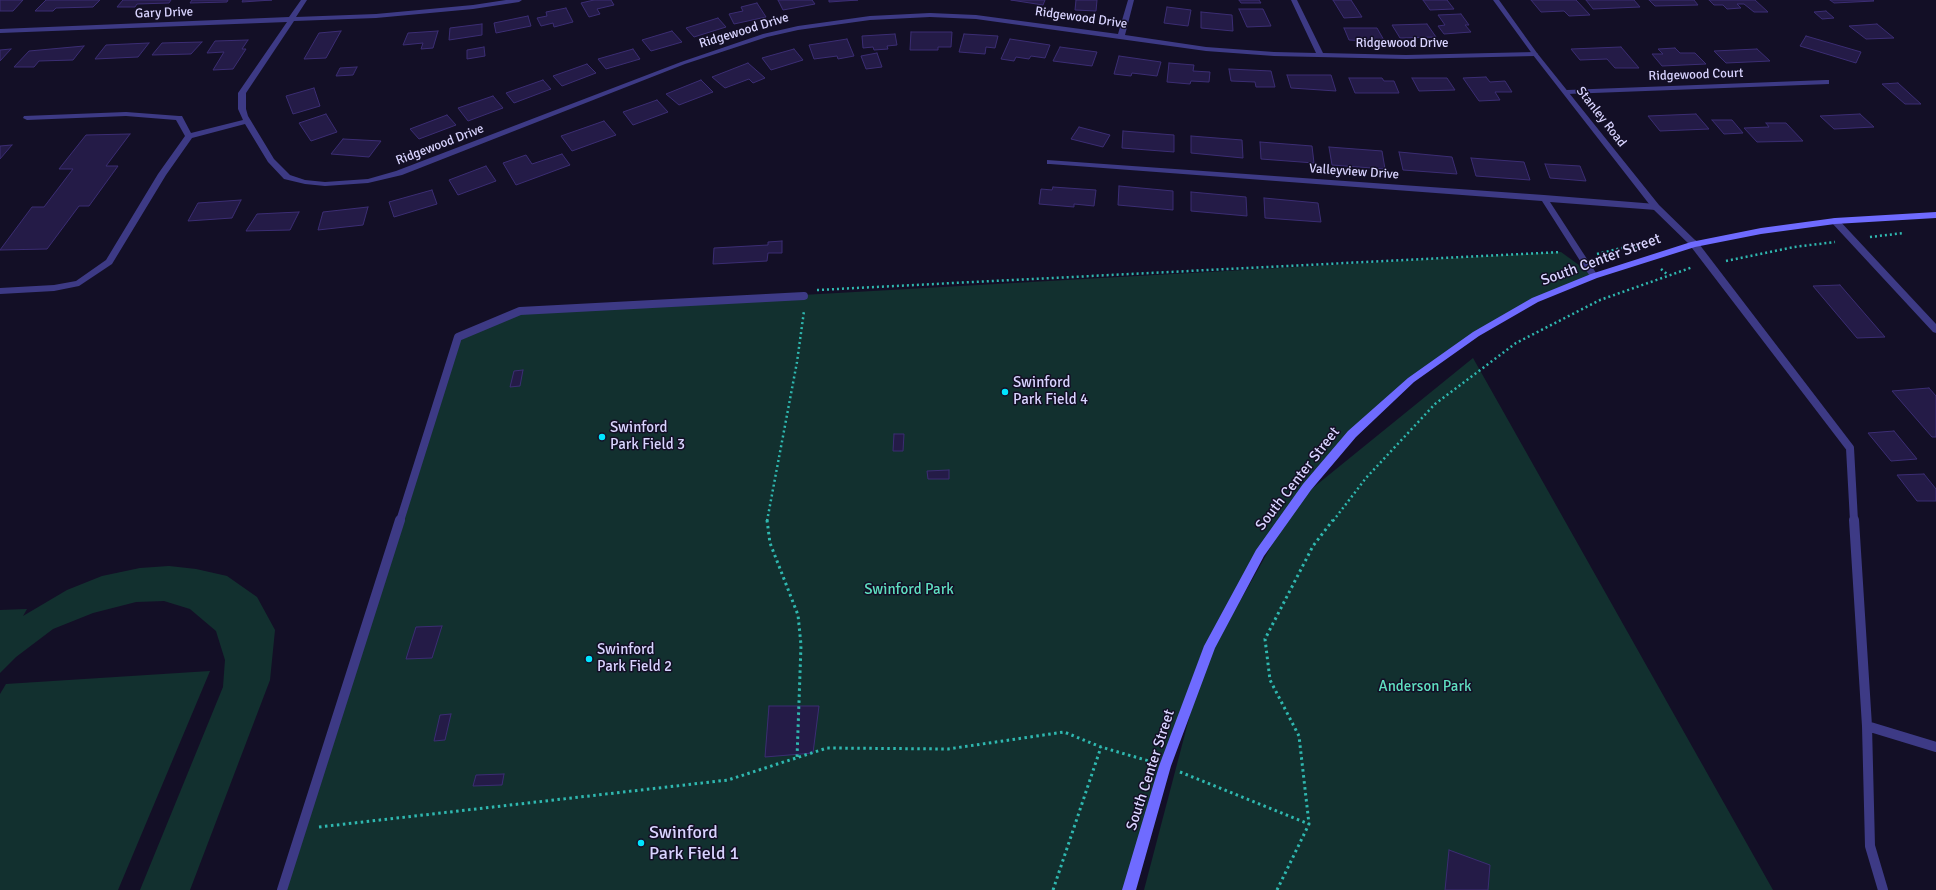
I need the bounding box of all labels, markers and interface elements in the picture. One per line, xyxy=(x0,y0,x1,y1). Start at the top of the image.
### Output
street label: Gary Drive xyxy=(135,4,193,22)
street label: Ridgewood Drive xyxy=(1034,4,1128,32)
street label: Ridgewood Drive xyxy=(697,10,791,52)
street label: Ridgewood Drive xyxy=(1356,36,1448,52)
street label: Ridgewood Court xyxy=(1648,66,1744,84)
street label: Stanley Road xyxy=(1573,84,1629,150)
street label: Ridgewood Drive xyxy=(394,121,486,169)
street label: Valleyview Drive xyxy=(1308,161,1400,183)
street label: South Center Street xyxy=(1539,230,1663,290)
place label: Swinford Park Field 4 xyxy=(1013,374,1088,409)
marker: Swinford Park Field 4 xyxy=(1000,387,1010,397)
place label: Swinford Park Field 3 xyxy=(610,419,685,454)
street label: South Center Street xyxy=(1252,424,1344,534)
marker: Swinford Park Field 3 xyxy=(597,432,607,442)
park label: Swinford Park xyxy=(864,581,954,599)
place label: Swinford Park Field 2 xyxy=(597,641,672,676)
marker: Swinford Park Field 2 xyxy=(584,654,594,664)
park label: Anderson Park xyxy=(1378,678,1472,696)
street label: South Center Street xyxy=(1123,707,1179,833)
place label: Swinford Park Field 1 xyxy=(649,822,739,864)
marker: Swinford Park Field 1 xyxy=(636,838,646,848)

